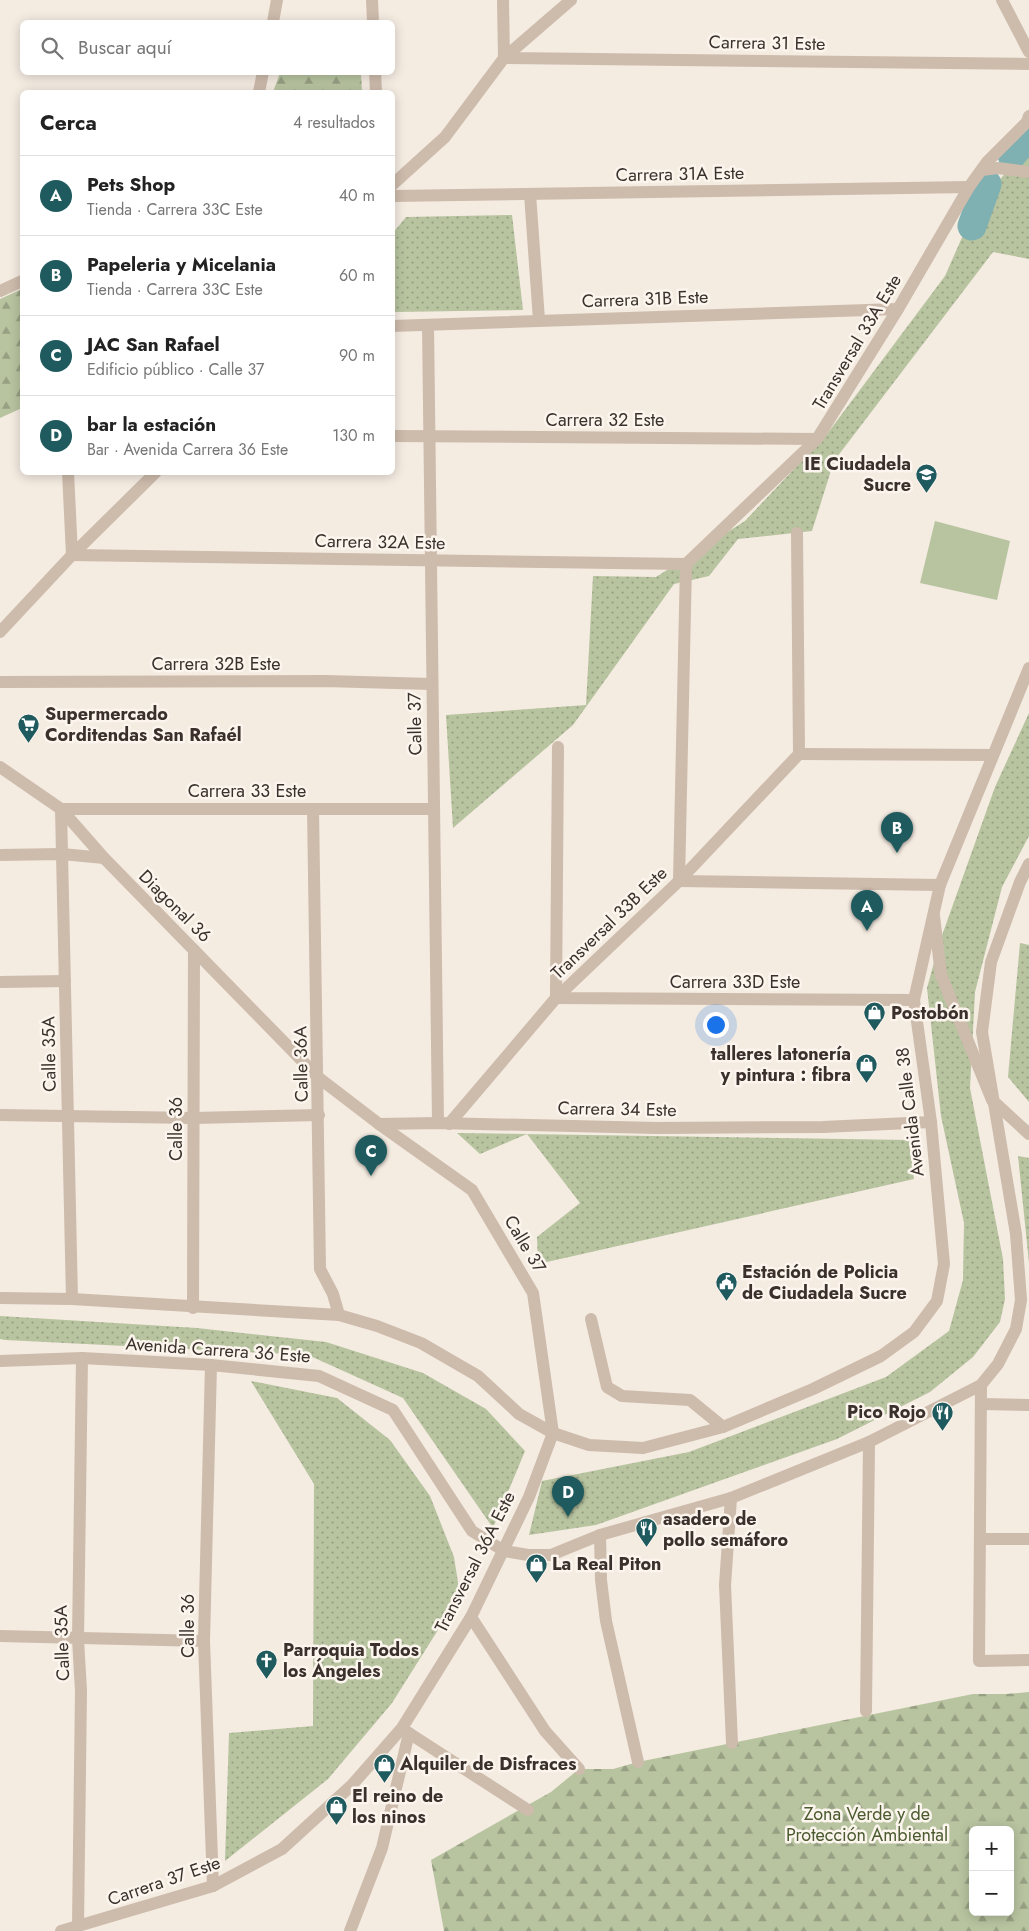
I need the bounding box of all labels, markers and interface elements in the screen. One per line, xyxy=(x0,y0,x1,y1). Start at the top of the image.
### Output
search box xyxy=(20,20,395,75)
street label: Carrera 31 Este xyxy=(708,29,826,57)
icon: search xyxy=(38,34,66,62)
text: Buscar aquí xyxy=(78,34,172,61)
text: Cerca xyxy=(40,108,97,138)
text: 4 resultados xyxy=(293,111,375,134)
street label: Carrera 31A Este xyxy=(616,160,744,188)
text: Pets Shop xyxy=(87,171,175,198)
text: A xyxy=(50,184,62,207)
text: 40 m xyxy=(339,184,375,207)
text: Tienda · Carrera 33C Este xyxy=(87,198,263,221)
text: Papeleria y Micelania xyxy=(87,251,276,278)
text: B xyxy=(51,264,61,287)
text: 60 m xyxy=(339,264,375,287)
street label: Transversal 33A Este xyxy=(806,269,908,415)
text: Tienda · Carrera 33C Este xyxy=(87,278,263,301)
street label: Carrera 31B Este xyxy=(581,284,709,314)
text: JAC San Rafael xyxy=(87,331,220,358)
text: C xyxy=(50,344,62,367)
text: 90 m xyxy=(339,344,375,367)
text: Edificio público · Calle 37 xyxy=(87,358,264,381)
street label: Carrera 32 Este xyxy=(546,407,664,433)
text: bar la estación xyxy=(87,411,216,438)
text: D xyxy=(50,424,62,447)
text: 130 m xyxy=(332,424,375,447)
text: Bar · Avenida Carrera 36 Este xyxy=(87,438,288,461)
place label: IE Ciudadela Sucre xyxy=(804,451,911,498)
school or university icon: IE Ciudadela Sucre xyxy=(915,462,939,493)
street label: Carrera 32A Este xyxy=(314,528,446,556)
street label: Carrera 32B Este xyxy=(152,651,280,677)
street label: Calle 37 xyxy=(401,692,429,756)
place label: Supermercado Corditendas San Rafaél xyxy=(45,701,242,748)
supermarket icon: Supermercado Corditendas San Rafaél xyxy=(17,712,41,743)
street label: Carrera 33 Este xyxy=(188,778,306,804)
pin: B xyxy=(881,812,913,853)
street label: Transversal 33B Este xyxy=(545,861,673,985)
street label: Diagonal 36 xyxy=(133,864,217,948)
pin: A xyxy=(851,890,883,931)
street label: Carrera 33D Este xyxy=(670,969,800,995)
place label: Postobón xyxy=(891,1000,969,1026)
shop icon: Postobón xyxy=(863,1001,887,1032)
your location xyxy=(703,1012,729,1038)
street label: Calle 35A xyxy=(35,1016,63,1092)
street label: Calle 36A xyxy=(287,1026,315,1102)
place label: talleres latonería y pintura : fibra xyxy=(711,1041,851,1088)
street label: Avenida Calle 38 xyxy=(889,1046,931,1178)
shop icon: talleres latonería y pintura : fibra xyxy=(855,1052,879,1083)
street label: Carrera 34 Este xyxy=(557,1095,677,1123)
street label: Calle 36 xyxy=(163,1097,189,1161)
pin: C xyxy=(355,1135,387,1176)
street label: Calle 37 xyxy=(498,1210,553,1278)
place label: Estación de Policia de Ciudadela Sucre xyxy=(742,1259,907,1306)
public building icon: Estación de Policia de Ciudadela Sucre xyxy=(714,1270,738,1301)
street label: Avenida Carrera 36 Este xyxy=(125,1331,311,1369)
place label: Pico Rojo xyxy=(847,1399,926,1425)
restaurant icon: Pico Rojo xyxy=(930,1400,954,1431)
pin: D xyxy=(552,1476,584,1517)
street label: Transversal 36A Este xyxy=(428,1487,522,1637)
place label: asadero de pollo semáforo xyxy=(663,1506,788,1553)
restaurant icon: asadero de pollo semáforo xyxy=(635,1517,659,1548)
place label: La Real Piton xyxy=(552,1551,661,1577)
shop icon: La Real Piton xyxy=(524,1552,548,1583)
street label: Calle 36 xyxy=(175,1594,201,1658)
street label: Calle 35A xyxy=(48,1605,76,1681)
place label: Parroquia Todos los Ángeles xyxy=(283,1637,419,1684)
church icon: Parroquia Todos los Ángeles xyxy=(255,1648,279,1679)
place label: Alquiler de Disfraces xyxy=(399,1751,576,1777)
shop icon: Alquiler de Disfraces xyxy=(372,1752,396,1783)
place label: El reino de los ninos xyxy=(352,1783,443,1830)
shop icon: El reino de los ninos xyxy=(324,1794,348,1825)
park label: Zona Verde y de Protección Ambiental xyxy=(786,1801,948,1848)
map controls xyxy=(969,1826,1014,1916)
button: + xyxy=(969,1826,1014,1871)
street label: Carrera 37 Este xyxy=(104,1850,224,1912)
button: − xyxy=(969,1871,1014,1916)

